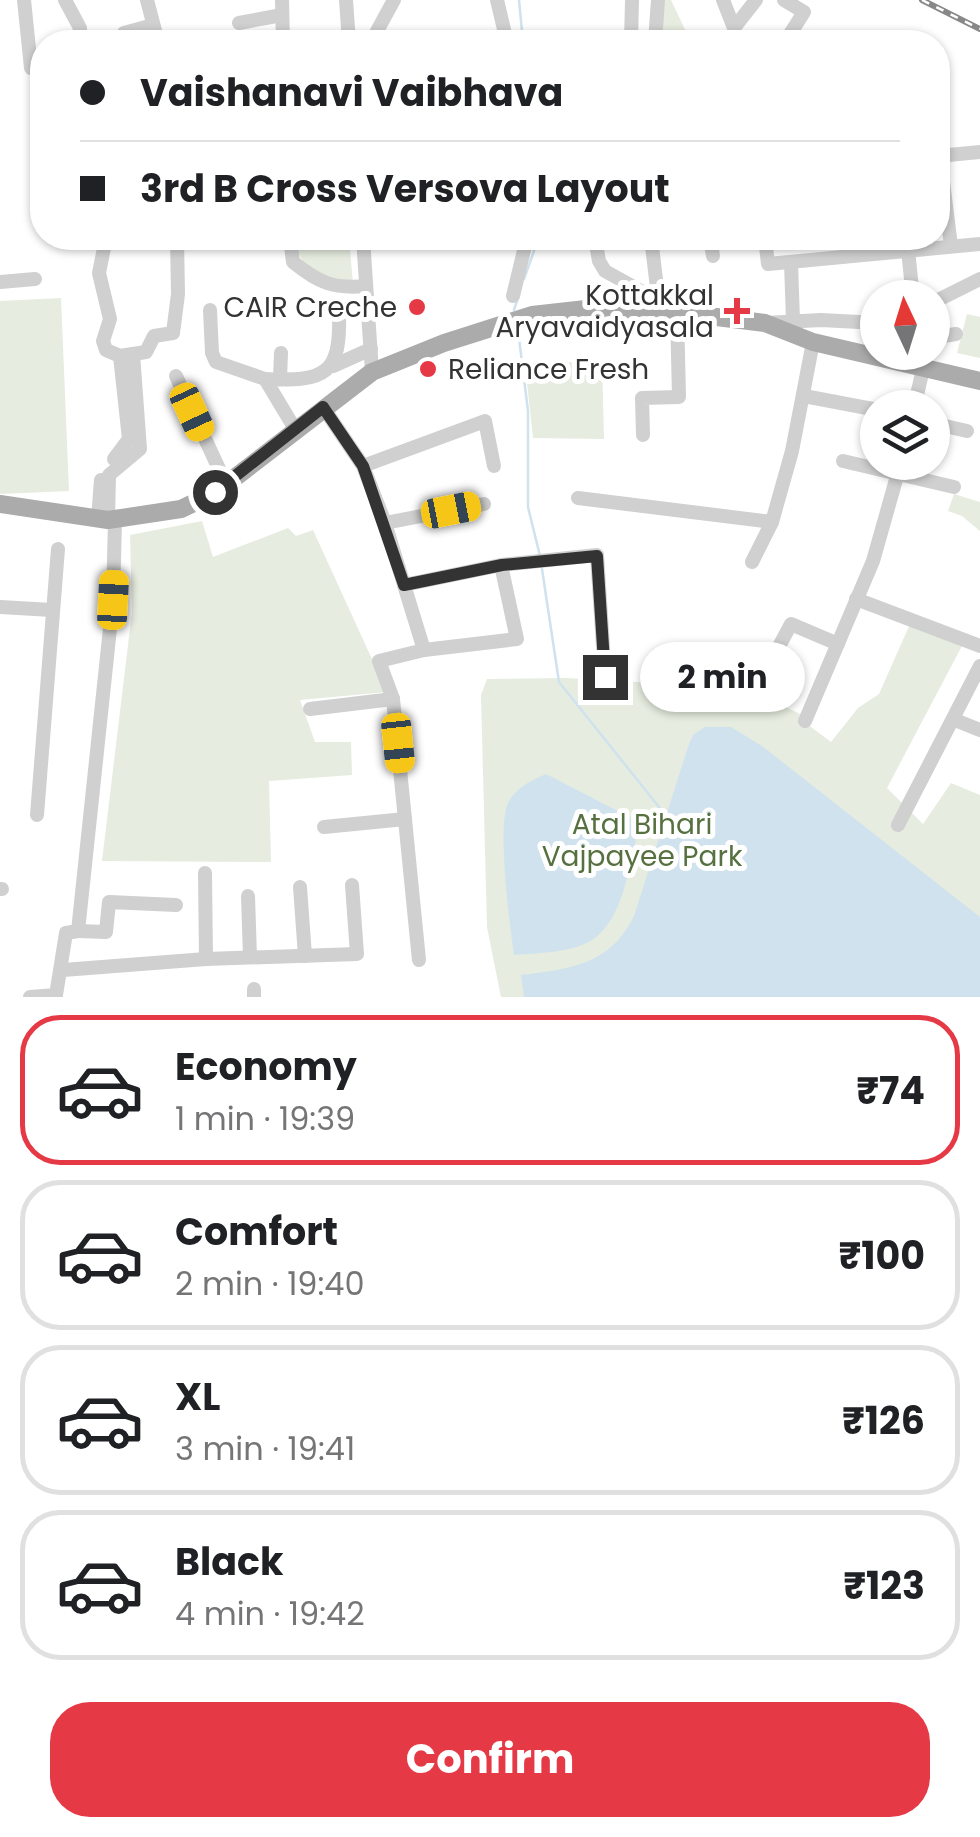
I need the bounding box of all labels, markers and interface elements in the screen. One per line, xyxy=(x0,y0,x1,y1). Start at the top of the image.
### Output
text: Vaishanavi Vaibhava xyxy=(140,66,563,119)
text: 3rd B Cross Versova Layout xyxy=(140,162,670,215)
place label: Kottakkal Aryavaidyasala xyxy=(495,276,714,347)
north arrow xyxy=(860,280,950,370)
map controls xyxy=(860,280,950,480)
place label: CAIR Creche xyxy=(223,288,397,327)
marker: CAIR Creche xyxy=(406,296,428,318)
marker: Kottakkal Aryavaidyasala xyxy=(724,298,750,324)
place label: Reliance Fresh xyxy=(448,350,649,389)
marker: Reliance Fresh xyxy=(417,358,439,380)
car xyxy=(166,378,218,446)
button: layers xyxy=(860,390,950,480)
route start xyxy=(193,470,238,515)
car xyxy=(419,490,483,530)
car xyxy=(96,569,130,631)
callout: 2 min xyxy=(640,642,805,712)
text: 2 min xyxy=(678,654,767,699)
route end xyxy=(583,655,628,700)
car xyxy=(380,712,416,774)
park label: Atal Bihari Vajpayee Park xyxy=(542,805,743,876)
text: Economy xyxy=(175,1040,357,1093)
icon: car xyxy=(55,1045,145,1135)
text: ₹74 xyxy=(856,1064,925,1117)
text: 1 min · 19:39 xyxy=(175,1096,355,1141)
text: Comfort xyxy=(175,1205,338,1258)
icon: car xyxy=(55,1210,145,1300)
text: ₹100 xyxy=(838,1229,925,1282)
text: 2 min · 19:40 xyxy=(175,1261,365,1306)
text: XL xyxy=(175,1370,220,1423)
icon: car xyxy=(55,1375,145,1465)
text: ₹126 xyxy=(842,1394,925,1447)
text: 3 min · 19:41 xyxy=(175,1426,355,1471)
text: Black xyxy=(175,1535,284,1588)
icon: car xyxy=(55,1540,145,1630)
text: ₹123 xyxy=(843,1559,925,1612)
text: 4 min · 19:42 xyxy=(175,1591,365,1636)
button: Confirm xyxy=(50,1702,930,1817)

